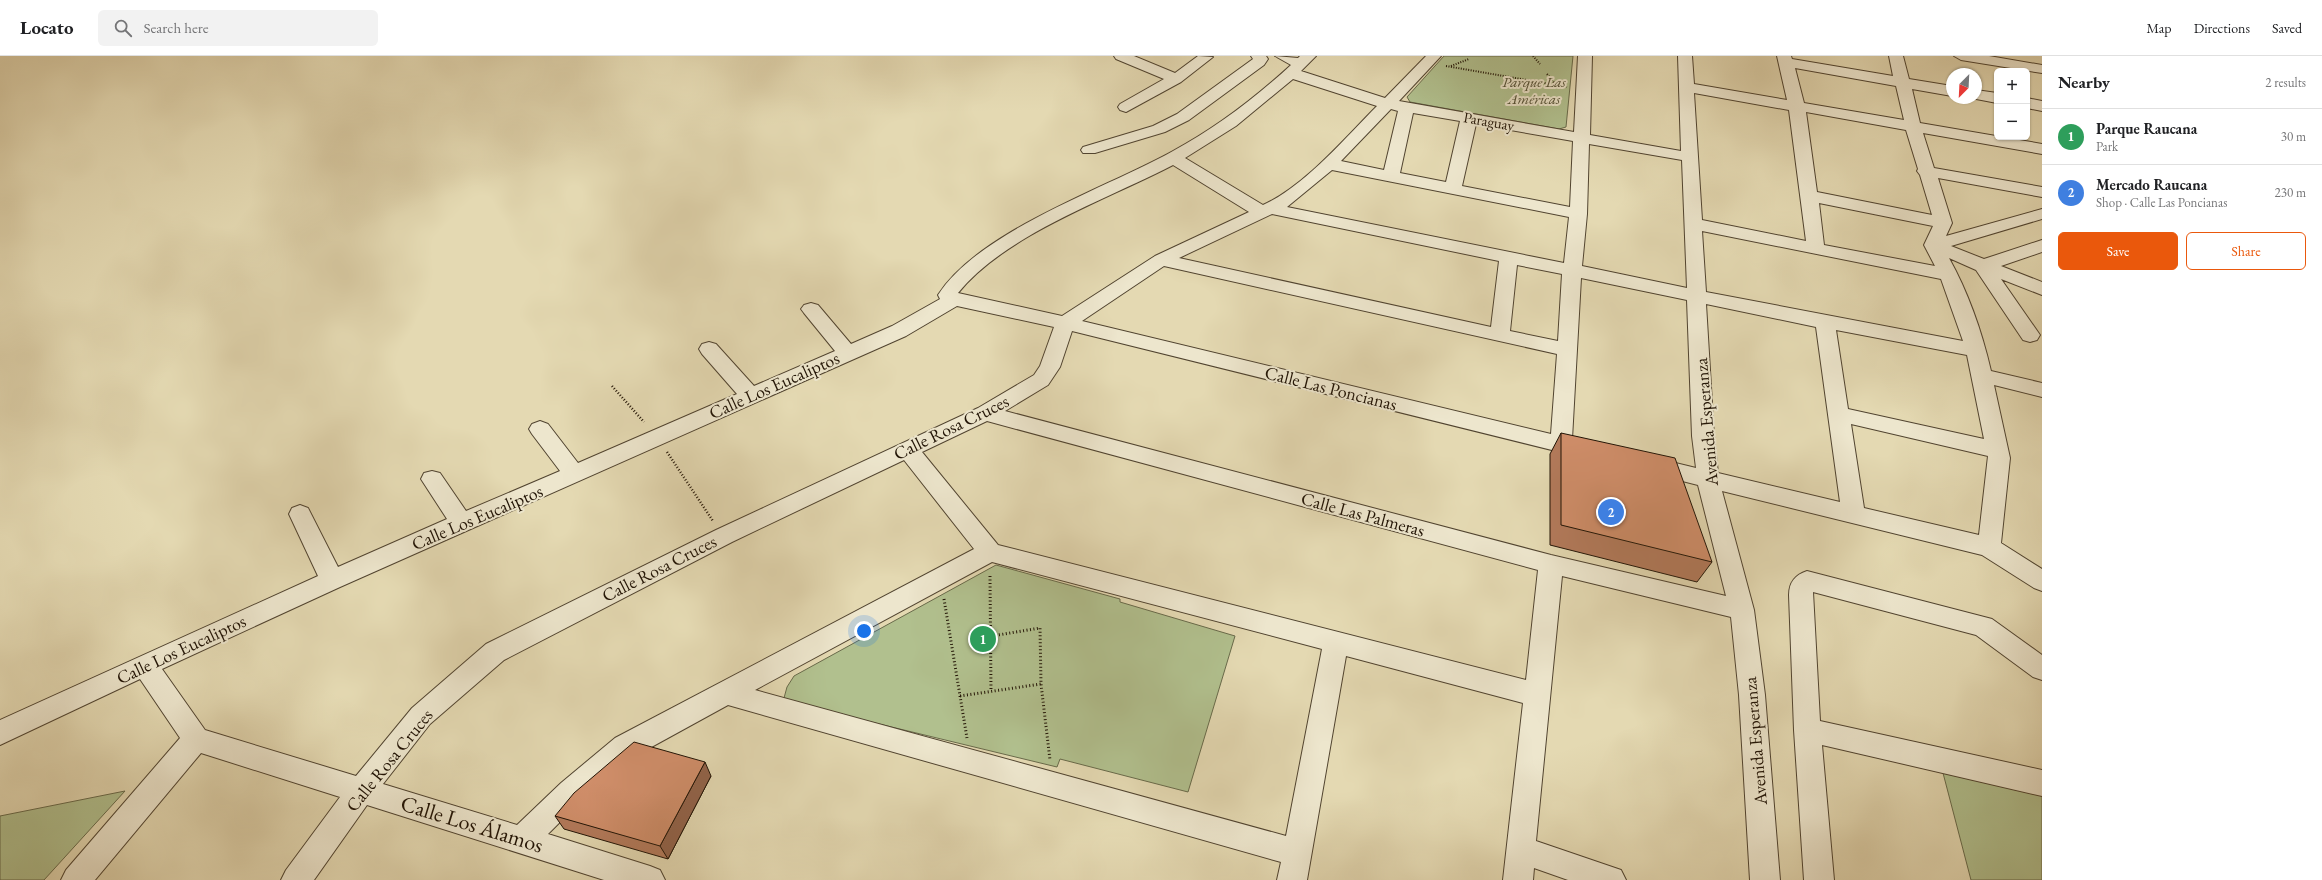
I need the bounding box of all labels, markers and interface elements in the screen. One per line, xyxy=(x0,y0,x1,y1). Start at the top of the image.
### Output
search box xyxy=(98,10,378,46)
text: Locato xyxy=(20,15,74,40)
icon: search xyxy=(112,17,134,39)
text: Search here xyxy=(144,18,209,37)
text: Map xyxy=(2146,19,2172,37)
text: Directions xyxy=(2194,19,2250,37)
text: Saved xyxy=(2272,19,2302,37)
north arrow xyxy=(1946,68,1982,104)
map controls xyxy=(1994,68,2030,140)
button: + xyxy=(1994,68,2030,104)
text: Nearby xyxy=(2058,71,2110,93)
park label: Parque Las Américas xyxy=(1502,72,1567,108)
text: 2 results xyxy=(2265,74,2306,91)
button: − xyxy=(1994,104,2030,140)
street label: Paraguay xyxy=(1462,107,1516,135)
text: Parque Raucana xyxy=(2096,119,2197,138)
text: 1 xyxy=(2068,128,2074,145)
text: 30 m xyxy=(2281,128,2306,145)
text: Park xyxy=(2096,138,2118,155)
text: Mercado Raucana xyxy=(2096,175,2207,194)
text: 2 xyxy=(2068,184,2074,201)
text: 230 m xyxy=(2275,184,2306,201)
text: Shop · Calle Las Poncianas xyxy=(2096,194,2227,211)
button: Save xyxy=(2058,232,2178,270)
button: Share xyxy=(2186,232,2306,270)
street label: Calle Los Eucaliptos xyxy=(705,346,843,424)
street label: Avenida Esperanza xyxy=(1689,356,1723,488)
street label: Calle Las Poncianas xyxy=(1263,360,1400,416)
street label: Calle Rosa Cruces xyxy=(889,389,1013,465)
street label: Calle Los Eucaliptos xyxy=(408,479,546,555)
street label: Calle Las Palmeras xyxy=(1299,486,1427,542)
pin: 2 xyxy=(1598,497,1624,527)
street label: Calle Rosa Cruces xyxy=(598,529,720,607)
street label: Calle Los Eucaliptos xyxy=(113,609,250,689)
your location xyxy=(854,621,874,641)
pin: 1 xyxy=(970,624,996,654)
street label: Avenida Esperanza xyxy=(1738,675,1772,807)
street label: Calle Rosa Cruces xyxy=(341,704,438,816)
street label: Calle Los Álamos xyxy=(397,789,547,859)

